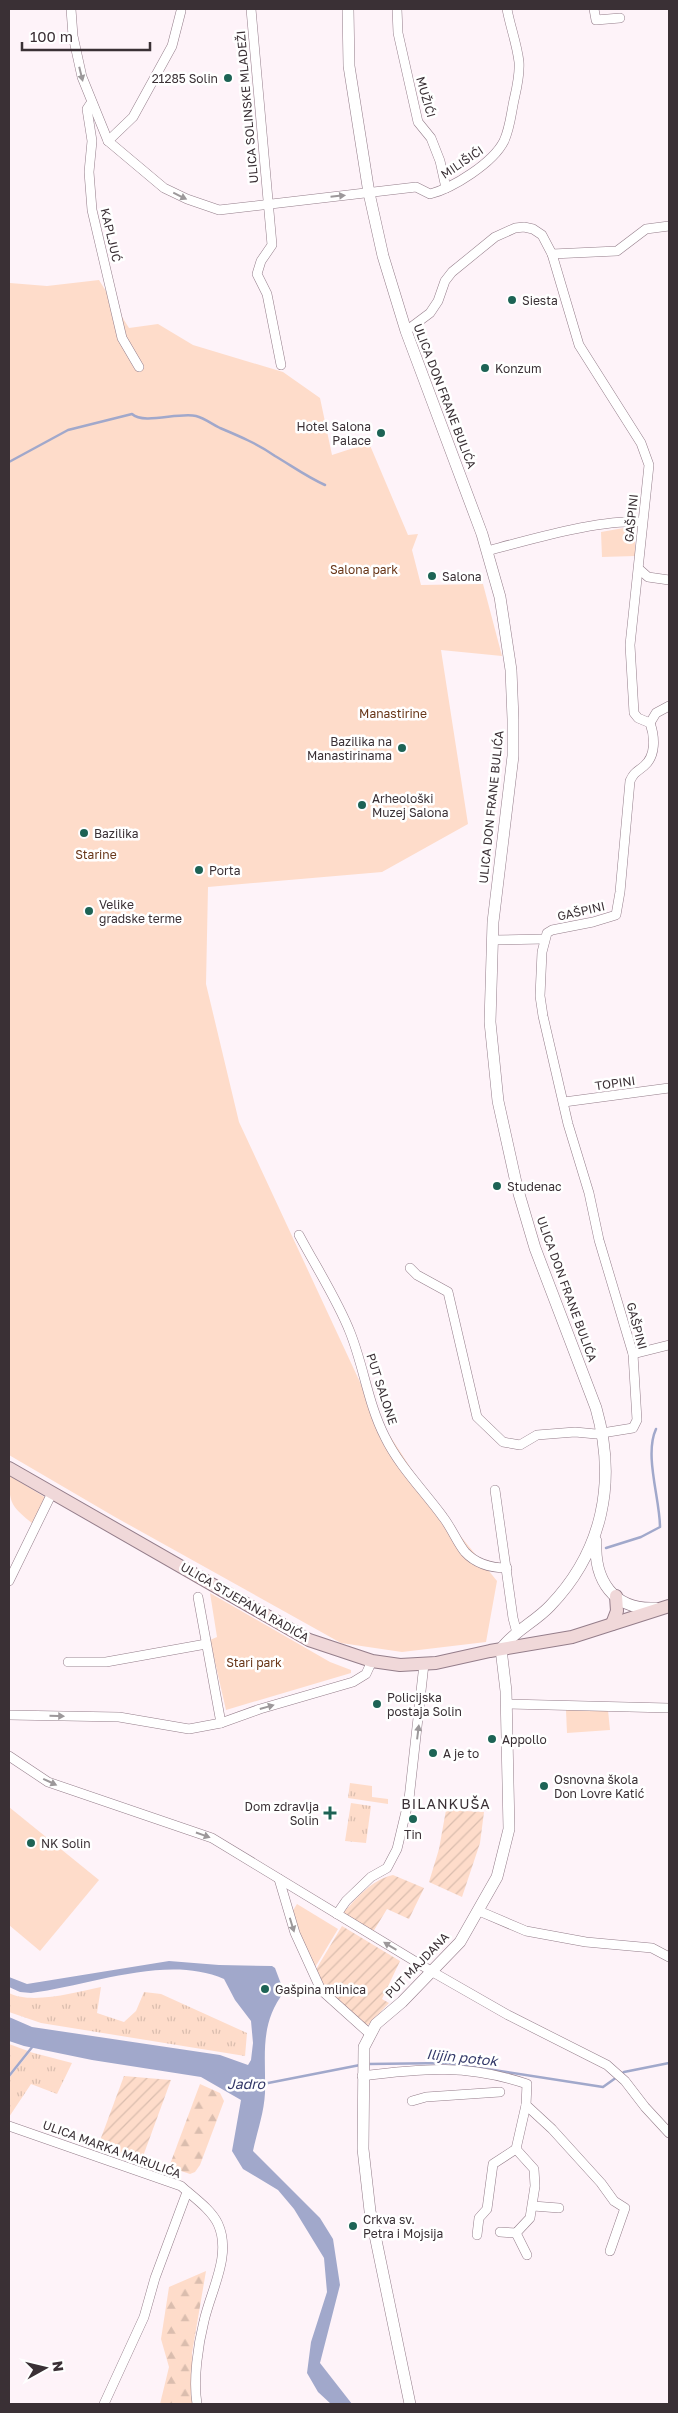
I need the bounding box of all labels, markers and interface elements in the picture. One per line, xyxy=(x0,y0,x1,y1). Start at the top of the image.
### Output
scale bar xyxy=(22,20,150,52)
text: 100 m xyxy=(30,27,73,45)
street label: ULICA SOLINSKE MLADEŽI xyxy=(233,30,261,184)
one-way arrow xyxy=(78,67,86,82)
place label: 21285 Solin xyxy=(152,71,218,86)
marker: 21285 Solin xyxy=(222,72,234,84)
street label: MUŽIĆI xyxy=(413,75,439,119)
street label: MILIŠIĆI xyxy=(438,142,486,182)
one-way arrow xyxy=(172,192,187,200)
one-way arrow xyxy=(331,192,347,200)
street label: KAPLJUĆ xyxy=(98,207,124,263)
place label: Siesta xyxy=(522,293,558,308)
marker: Siesta xyxy=(506,294,518,306)
street label: ULICA DON FRANE BULIĆA xyxy=(410,321,480,471)
place label: Konzum xyxy=(495,361,542,376)
marker: Konzum xyxy=(479,362,491,374)
place label: Hotel Salona Palace xyxy=(297,419,371,448)
marker: Hotel Salona Palace xyxy=(375,427,387,439)
street label: GAŠPINI xyxy=(621,493,641,543)
park label: Salona park xyxy=(330,562,398,577)
place label: Salona xyxy=(442,569,482,584)
marker: Salona xyxy=(426,570,438,582)
park label: Manastirine xyxy=(359,706,427,721)
street label: ULICA DON FRANE BULIĆA xyxy=(475,730,507,884)
place label: Bazilika na Manastirinama xyxy=(307,734,392,763)
marker: Bazilika na Manastirinama xyxy=(396,742,408,754)
place label: Arheološki Muzej Salona xyxy=(372,791,448,820)
marker: Arheološki Muzej Salona xyxy=(356,799,368,811)
place label: Bazilika xyxy=(94,826,139,841)
marker: Bazilika xyxy=(78,827,90,839)
park label: Starine xyxy=(75,847,117,862)
place label: Porta xyxy=(209,863,240,878)
marker: Porta xyxy=(193,864,205,876)
place label: Velike gradske terme xyxy=(99,897,182,926)
street label: GAŠPINI xyxy=(556,898,606,924)
marker: Velike gradske terme xyxy=(83,905,95,917)
street label: TOPINI xyxy=(594,1073,636,1093)
place label: Studenac xyxy=(507,1179,562,1194)
marker: Studenac xyxy=(491,1180,503,1192)
street label: ULICA DON FRANE BULIĆA xyxy=(534,1214,600,1364)
street label: GAŠPINI xyxy=(623,1301,651,1351)
street label: PUT SALONE xyxy=(363,1351,401,1427)
street label: ULICA STJEPANA RADIĆA xyxy=(178,1559,312,1645)
park label: Stari park xyxy=(226,1655,282,1670)
place label: Policijska postaja Solin xyxy=(387,1690,462,1719)
marker: Policijska postaja Solin xyxy=(371,1698,383,1710)
one-way arrow xyxy=(259,1703,275,1711)
one-way arrow xyxy=(50,1712,66,1720)
one-way arrow xyxy=(414,1724,422,1740)
place label: Appollo xyxy=(502,1732,547,1747)
marker: Appollo xyxy=(486,1733,498,1745)
place label: A je to xyxy=(443,1746,479,1761)
marker: A je to xyxy=(427,1747,439,1759)
place label: Osnovna škola Don Lovre Katić xyxy=(554,1772,645,1801)
one-way arrow xyxy=(43,1778,57,1786)
marker: Osnovna škola Don Lovre Katić xyxy=(538,1780,550,1792)
district label: BILANKUŠA xyxy=(401,1795,491,1812)
place label: Dom zdravlja Solin xyxy=(245,1799,319,1828)
marker: Dom zdravlja Solin xyxy=(323,1806,337,1820)
marker: Tin xyxy=(407,1813,419,1825)
place label: Tin xyxy=(404,1827,422,1842)
one-way arrow xyxy=(196,1831,211,1839)
place label: NK Solin xyxy=(41,1836,91,1851)
marker: NK Solin xyxy=(25,1837,37,1849)
one-way arrow xyxy=(289,1918,297,1933)
street label: PUT MAJDANA xyxy=(382,1929,452,2001)
one-way arrow xyxy=(383,1942,396,1951)
place label: Gašpina mlinica xyxy=(275,1982,366,1997)
marker: Gašpina mlinica xyxy=(259,1983,271,1995)
water label: Ilijin potok xyxy=(426,2045,500,2069)
water label: Jadro xyxy=(227,2075,267,2092)
street label: ULICA MARKA MARULIĆA xyxy=(41,2117,183,2181)
place label: Crkva sv. Petra i Mojsija xyxy=(363,2212,443,2241)
marker: Crkva sv. Petra i Mojsija xyxy=(347,2220,359,2232)
north arrow xyxy=(20,2343,70,2393)
text: N xyxy=(49,2360,68,2373)

